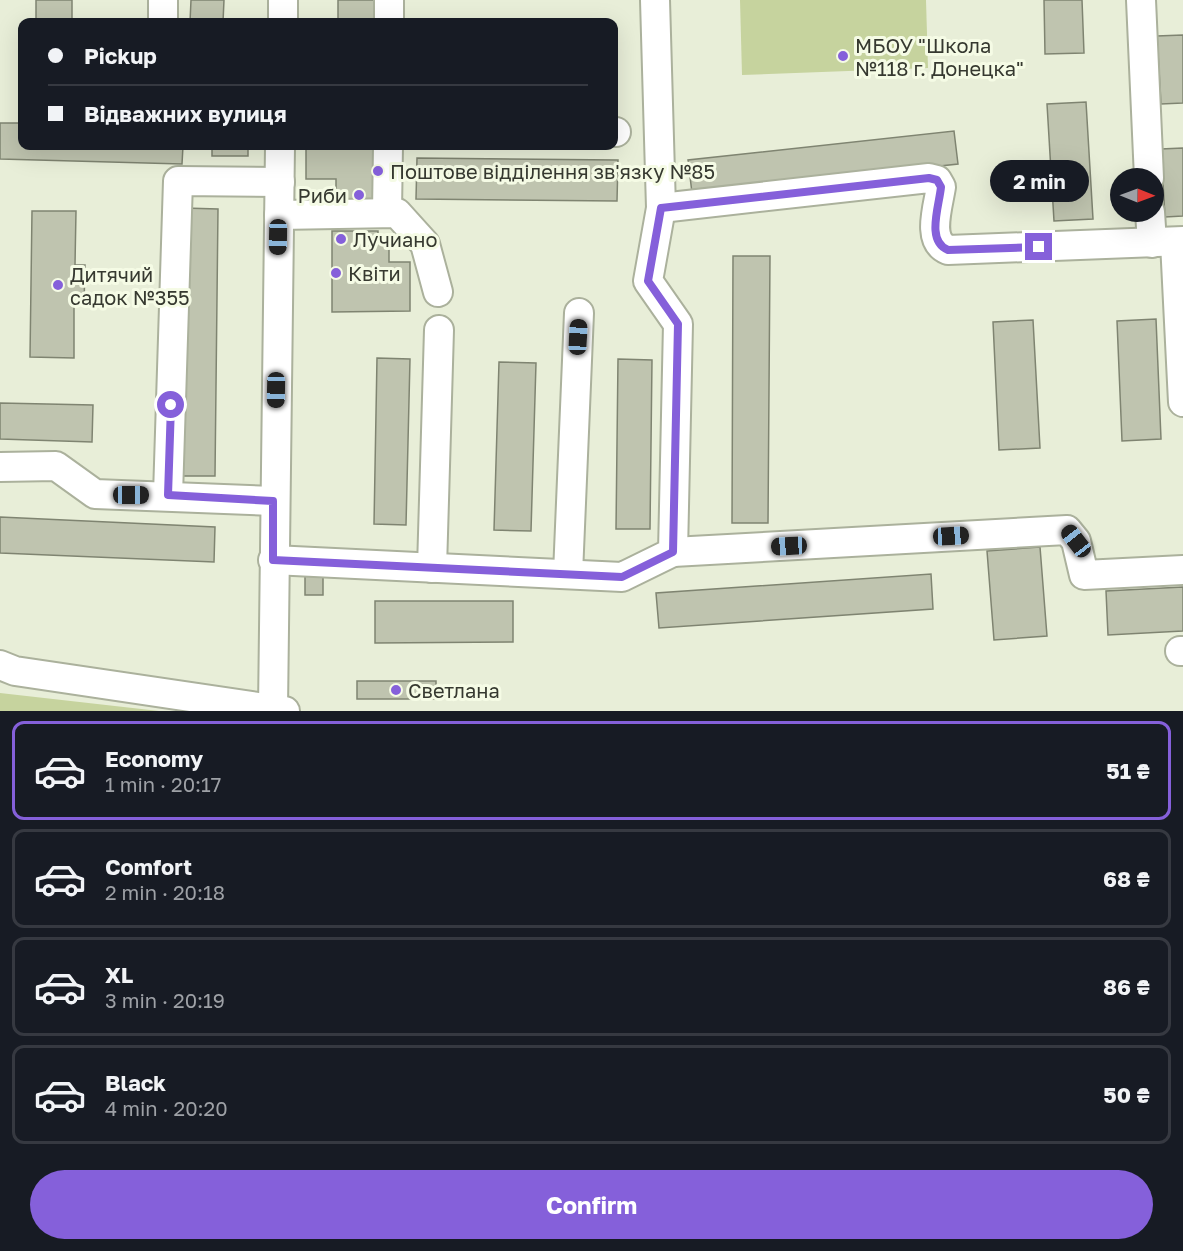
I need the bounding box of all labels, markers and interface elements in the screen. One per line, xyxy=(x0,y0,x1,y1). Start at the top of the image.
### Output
place label: МБОУ "Школа №118 г. Донецка" xyxy=(855,33,1024,80)
text: Pickup xyxy=(84,42,157,69)
marker: МБОУ "Школа №118 г. Донецка" xyxy=(836,49,850,63)
text: Відважних вулиця xyxy=(84,100,287,127)
place label: Поштове відділення зв'язку №85 xyxy=(390,159,715,183)
callout: 2 min xyxy=(990,160,1088,202)
marker: Поштове відділення зв'язку №85 xyxy=(371,164,385,178)
north arrow xyxy=(1110,168,1164,222)
map controls xyxy=(1110,168,1164,222)
text: 2 min xyxy=(1013,169,1066,193)
place label: Риби xyxy=(298,183,347,207)
marker: Риби xyxy=(352,188,366,202)
car xyxy=(269,219,287,255)
place label: Лучиано xyxy=(353,227,438,251)
marker: Лучиано xyxy=(334,232,348,246)
route end xyxy=(1025,233,1052,260)
place label: Квіти xyxy=(348,261,401,285)
place label: Дитячий садок №355 xyxy=(70,262,190,309)
marker: Квіти xyxy=(329,266,343,280)
marker: Дитячий садок №355 xyxy=(51,278,65,292)
car xyxy=(568,319,588,355)
car xyxy=(267,372,285,408)
route start xyxy=(157,391,184,418)
car xyxy=(113,486,149,504)
car xyxy=(1058,521,1094,561)
car xyxy=(933,526,969,546)
car xyxy=(771,536,807,556)
place label: Светлана xyxy=(408,678,500,702)
marker: Светлана xyxy=(389,683,403,697)
icon: car xyxy=(33,744,87,798)
text: Economy xyxy=(105,745,203,772)
text: 51 ₴ xyxy=(1106,757,1150,784)
text: 1 min · 20:17 xyxy=(105,772,221,796)
icon: car xyxy=(33,852,87,906)
text: Comfort xyxy=(105,853,192,880)
text: 68 ₴ xyxy=(1103,865,1150,892)
text: 2 min · 20:18 xyxy=(105,880,225,904)
icon: car xyxy=(33,960,87,1014)
text: XL xyxy=(105,961,133,988)
text: 86 ₴ xyxy=(1103,973,1150,1000)
text: 3 min · 20:19 xyxy=(105,988,225,1012)
icon: car xyxy=(33,1068,87,1122)
text: Black xyxy=(105,1069,166,1096)
text: 50 ₴ xyxy=(1103,1081,1150,1108)
text: 4 min · 20:20 xyxy=(105,1096,228,1120)
button: Confirm xyxy=(30,1170,1153,1239)

